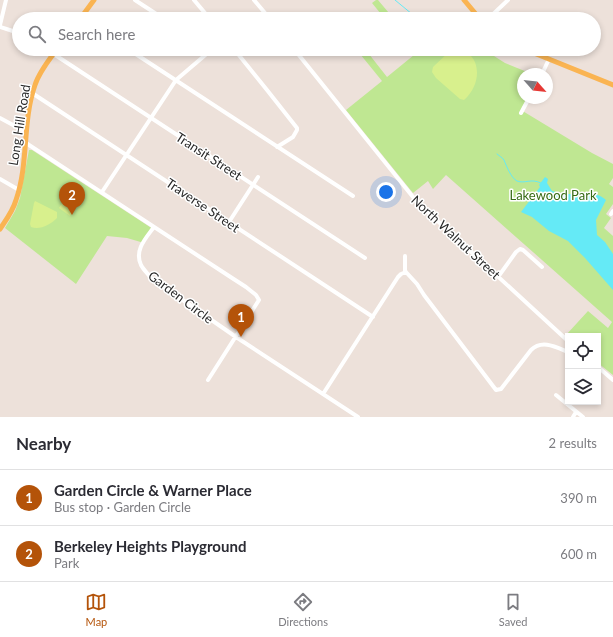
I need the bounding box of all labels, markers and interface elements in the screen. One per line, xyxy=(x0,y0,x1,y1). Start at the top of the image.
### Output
search box xyxy=(12,12,601,56)
icon: search xyxy=(26,23,48,45)
text: Search here xyxy=(58,25,135,43)
north arrow xyxy=(517,68,553,104)
street label: Long Hill Road xyxy=(5,83,33,167)
street label: Transit Street xyxy=(173,129,245,183)
street label: Traverse Street xyxy=(163,175,243,236)
pin: 2 xyxy=(59,182,85,215)
your location xyxy=(376,182,396,202)
park label: Lakewood Park xyxy=(509,187,597,203)
street label: North Walnut Street xyxy=(408,192,504,283)
street label: Garden Circle xyxy=(145,267,217,327)
pin: 1 xyxy=(228,304,254,337)
map controls xyxy=(565,333,601,405)
button: locate xyxy=(565,333,601,369)
button: layers xyxy=(565,369,601,405)
text: Nearby xyxy=(16,433,71,454)
text: 2 results xyxy=(549,435,597,451)
text: Garden Circle & Warner Place xyxy=(54,481,252,499)
text: 1 xyxy=(25,490,33,506)
text: 390 m xyxy=(560,490,597,506)
text: Bus stop · Garden Circle xyxy=(54,499,191,515)
text: Berkeley Heights Playground xyxy=(54,537,246,555)
text: 2 xyxy=(25,546,33,562)
text: 600 m xyxy=(560,546,597,562)
text: Park xyxy=(54,555,79,571)
tab: Map xyxy=(85,591,107,628)
tab: Directions xyxy=(278,591,328,628)
tab: Saved xyxy=(499,591,528,628)

